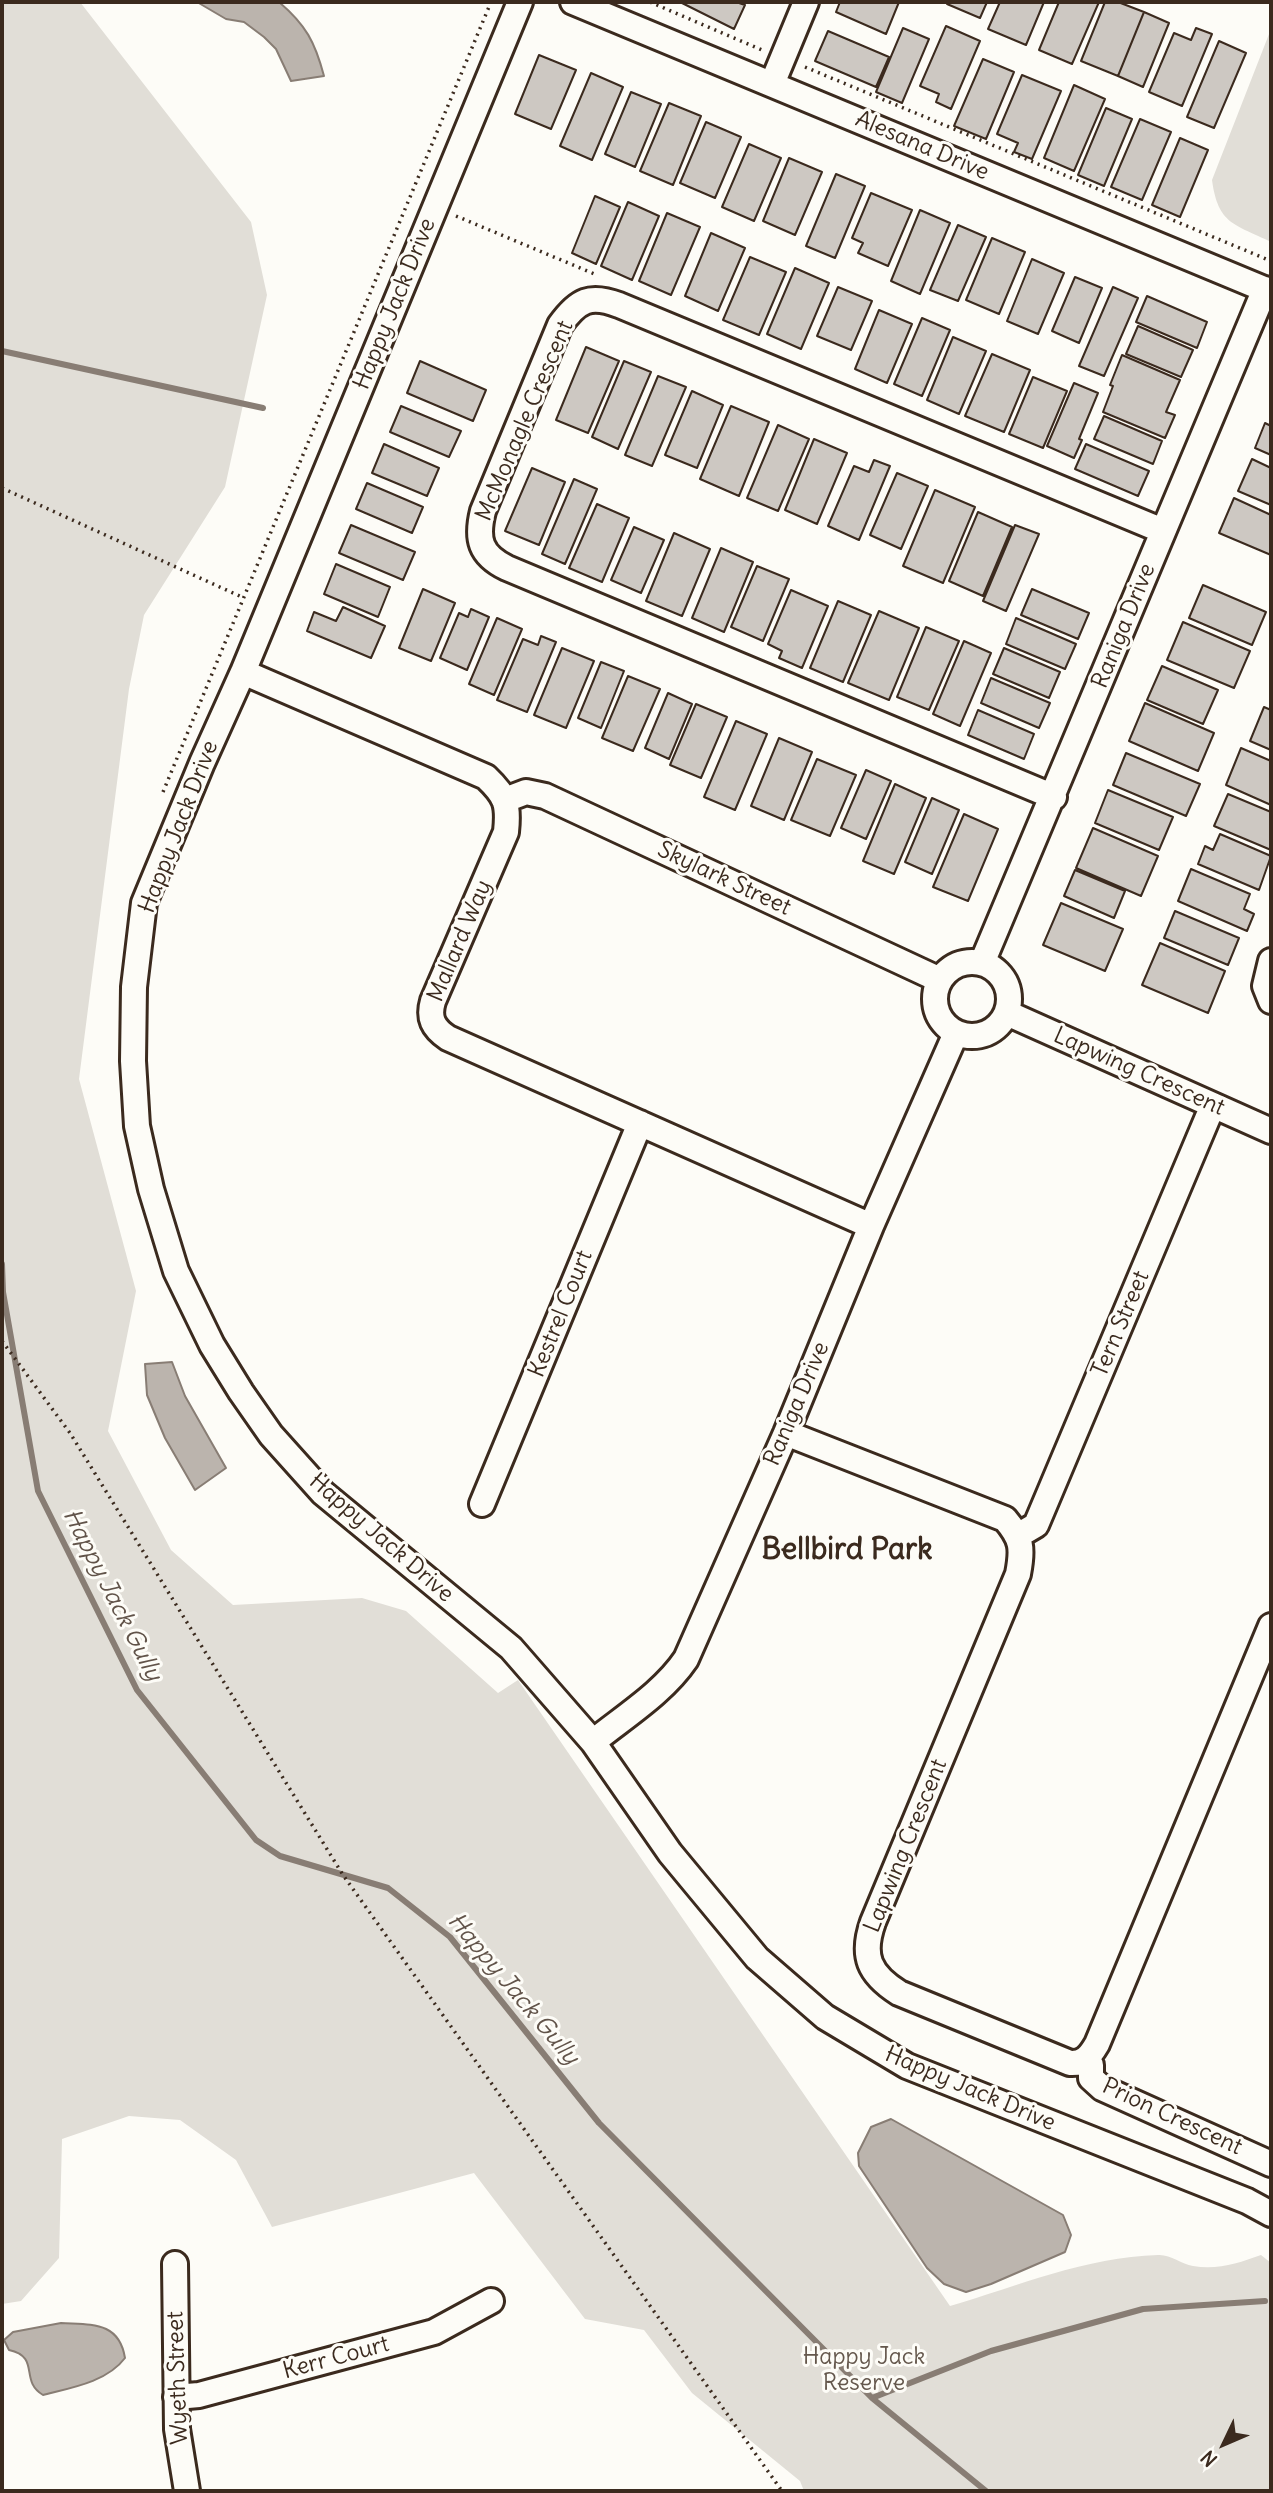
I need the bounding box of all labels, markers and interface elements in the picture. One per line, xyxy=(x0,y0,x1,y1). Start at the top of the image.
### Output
street label: Alesana Drive xyxy=(851,106,993,186)
street label: Happy Jack Drive xyxy=(348,214,442,394)
street label: McMonagle Crescent xyxy=(470,317,580,525)
street label: Raniga Drive xyxy=(1086,560,1162,692)
street label: Happy Jack Drive xyxy=(133,737,225,917)
street label: Skylark Street xyxy=(653,836,795,922)
street label: Mallard Way xyxy=(422,876,498,1006)
street label: Lapwing Crescent xyxy=(1049,1022,1229,1122)
street label: Kestrel Court xyxy=(523,1247,599,1381)
street label: Tern Street xyxy=(1086,1267,1156,1381)
street label: Raniga Drive xyxy=(759,1338,835,1470)
street label: Happy Jack Drive xyxy=(303,1468,459,1608)
water label: Happy Jack Gully xyxy=(56,1504,168,1686)
district label: Bellbird Park xyxy=(761,1532,933,1568)
street label: Lapwing Crescent xyxy=(859,1755,953,1937)
water label: Happy Jack Gully xyxy=(441,1907,585,2071)
street label: Happy Jack Drive xyxy=(881,2041,1059,2137)
street label: Prion Crescent xyxy=(1098,2073,1246,2161)
street label: Wyeth Street xyxy=(162,2311,194,2445)
street label: Kerr Court xyxy=(280,2331,392,2385)
park label: Happy Jack Reserve xyxy=(803,2343,925,2397)
north arrow xyxy=(1189,2409,1259,2479)
text: N xyxy=(1196,2446,1222,2472)

